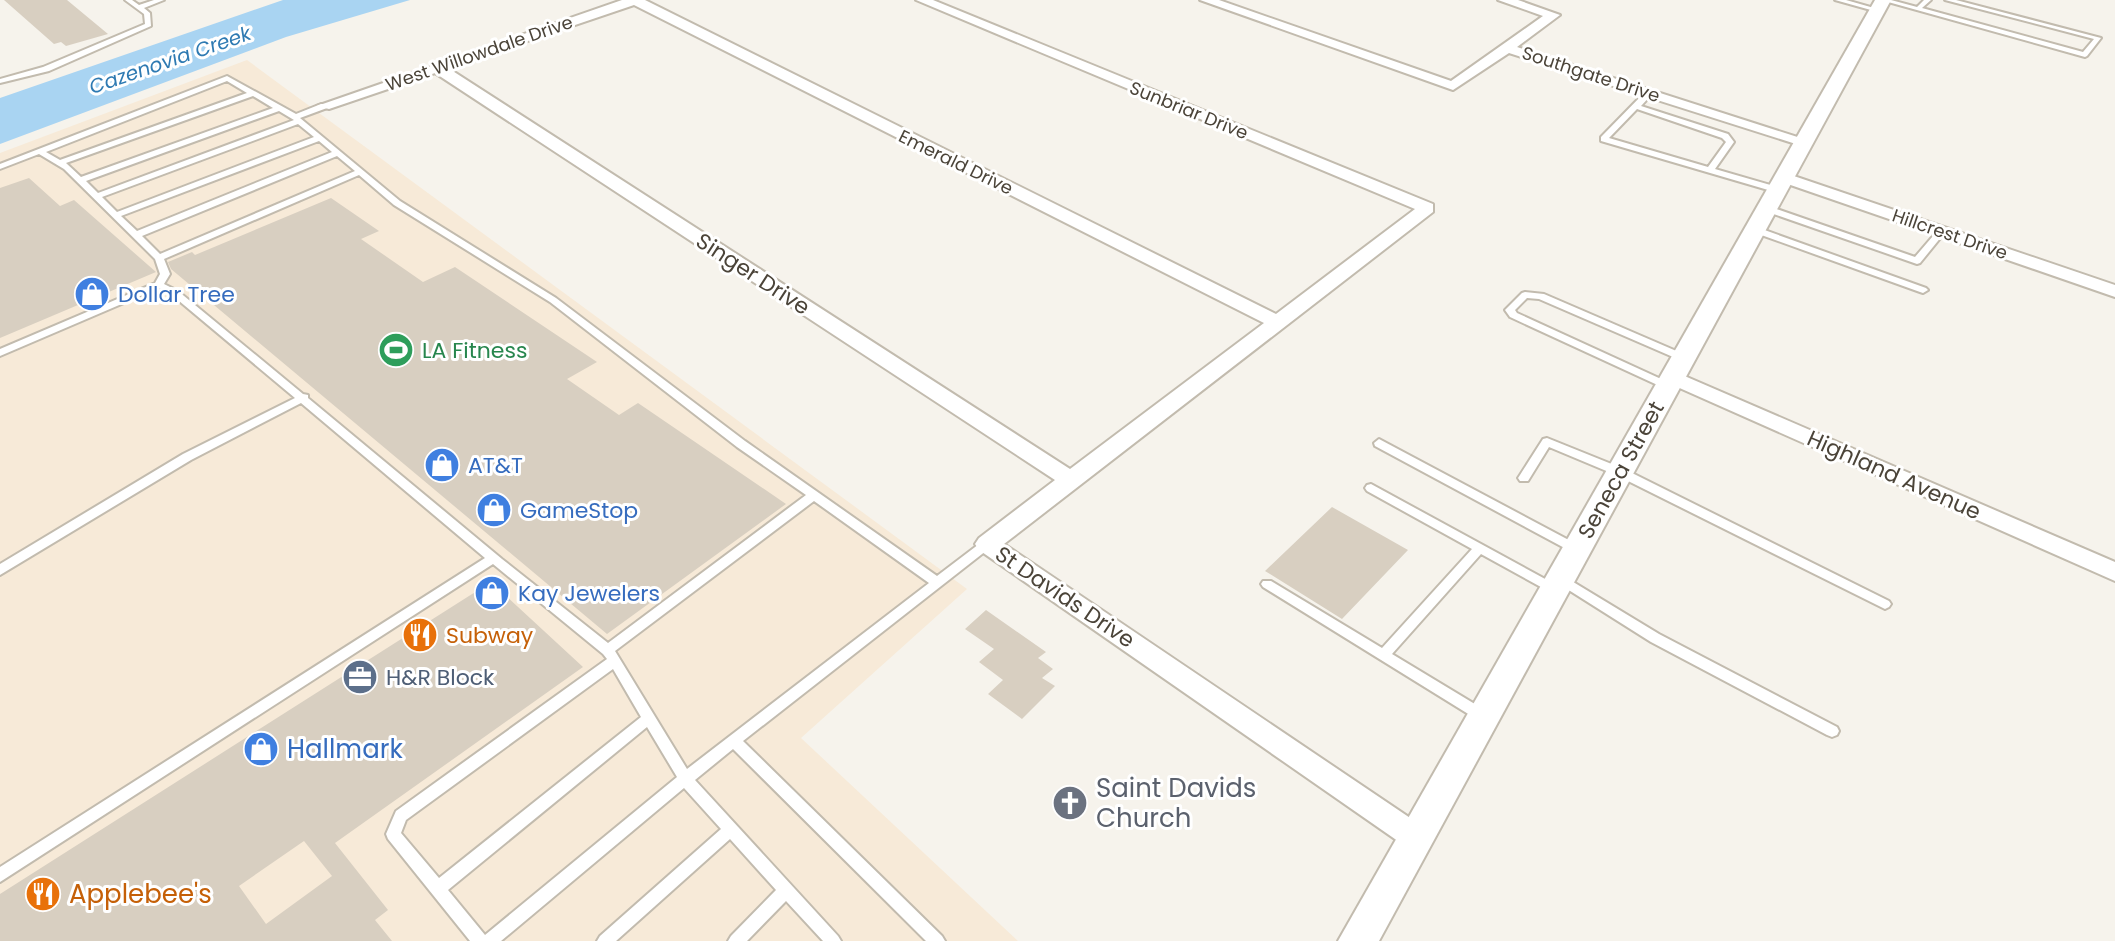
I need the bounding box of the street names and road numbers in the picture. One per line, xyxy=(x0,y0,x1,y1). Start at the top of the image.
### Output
street label: West Willowdale Drive xyxy=(382,9,576,97)
street label: Southgate Drive xyxy=(1519,40,1663,108)
street label: Sunbriar Drive xyxy=(1126,75,1252,145)
street label: Emerald Drive xyxy=(895,124,1017,200)
street label: Hillcrest Drive xyxy=(1889,203,2011,265)
street label: Singer Drive xyxy=(690,226,816,322)
street label: Seneca Street xyxy=(1570,396,1672,544)
street label: Highland Avenue xyxy=(1802,423,1986,527)
street label: St Davids Drive xyxy=(989,539,1141,655)

